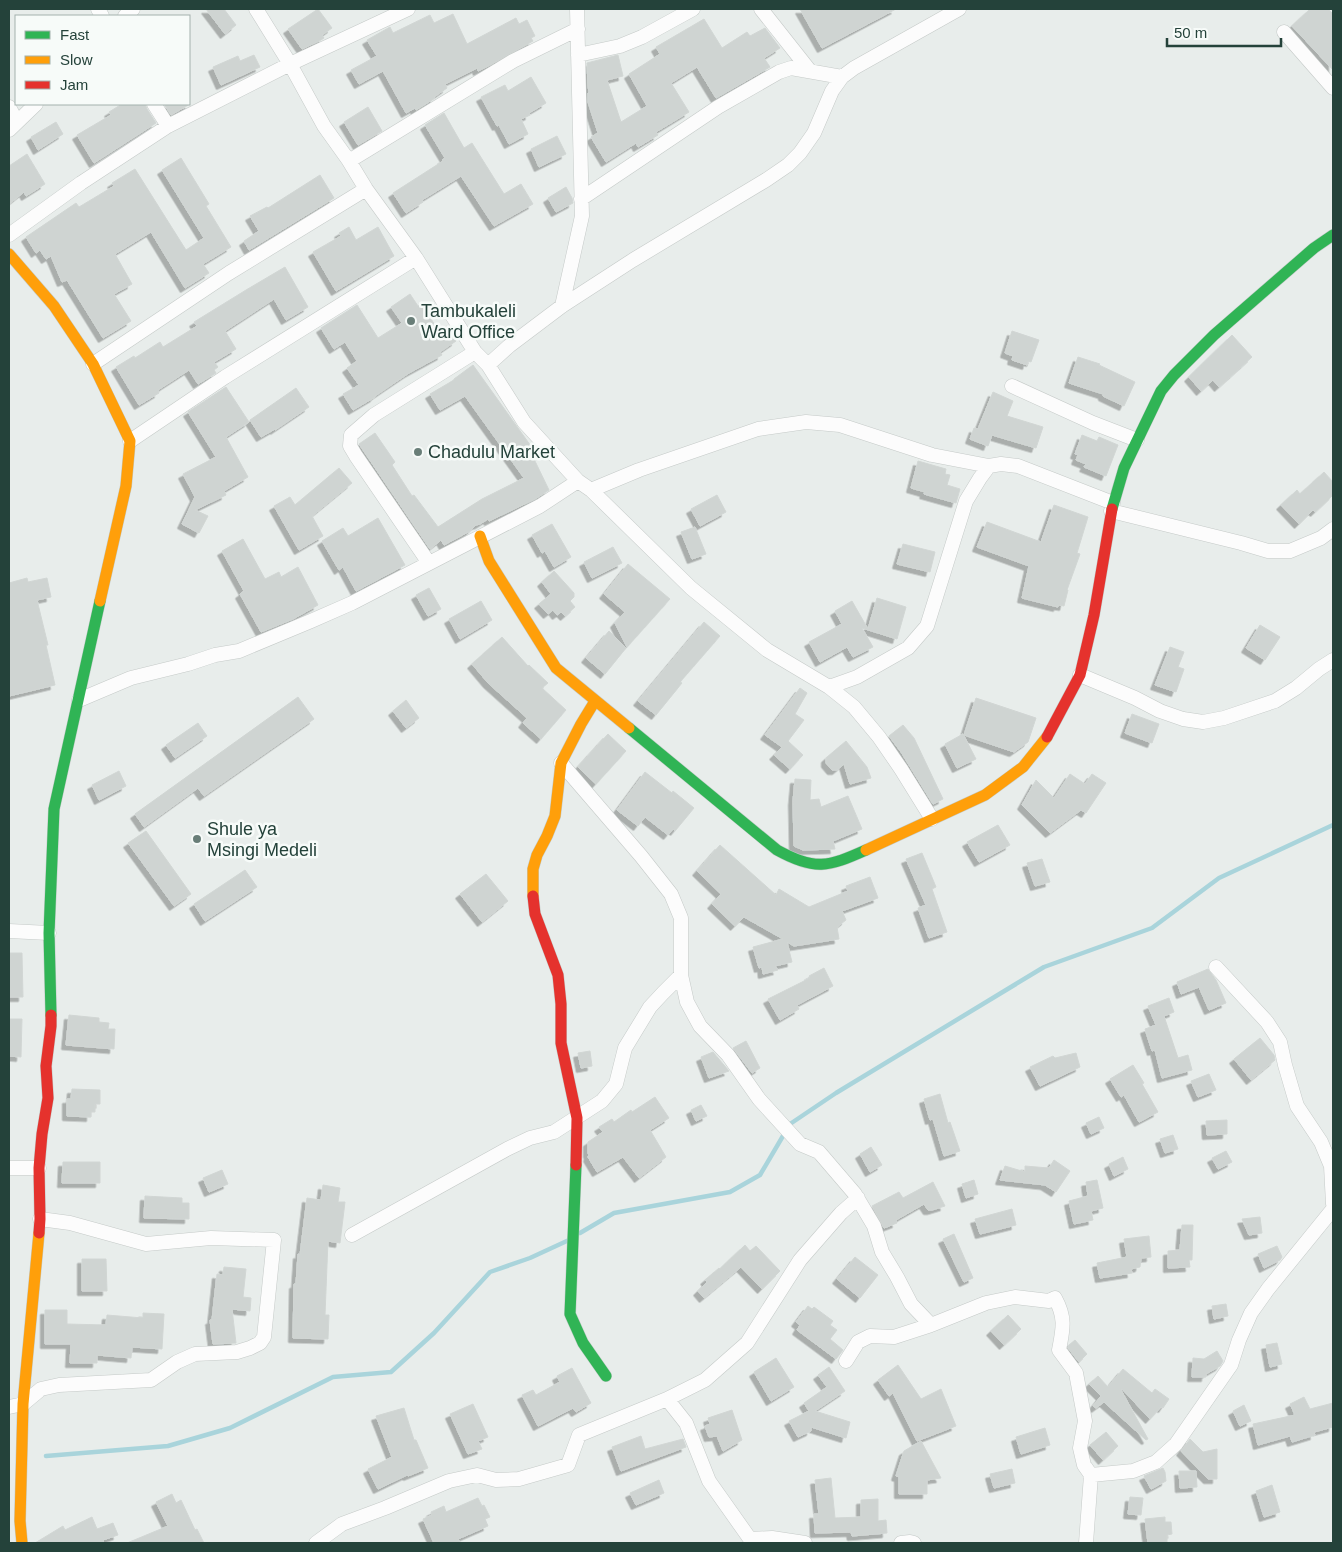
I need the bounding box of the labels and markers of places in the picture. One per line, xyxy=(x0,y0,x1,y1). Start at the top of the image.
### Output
place label: Tambukaleli Ward Office xyxy=(421,301,516,342)
marker: Tambukaleli Ward Office xyxy=(405,315,417,327)
place label: Chadulu Market xyxy=(428,442,555,462)
marker: Chadulu Market xyxy=(412,446,424,458)
place label: Shule ya Msingi Medeli xyxy=(207,819,317,860)
marker: Shule ya Msingi Medeli xyxy=(191,833,203,845)

